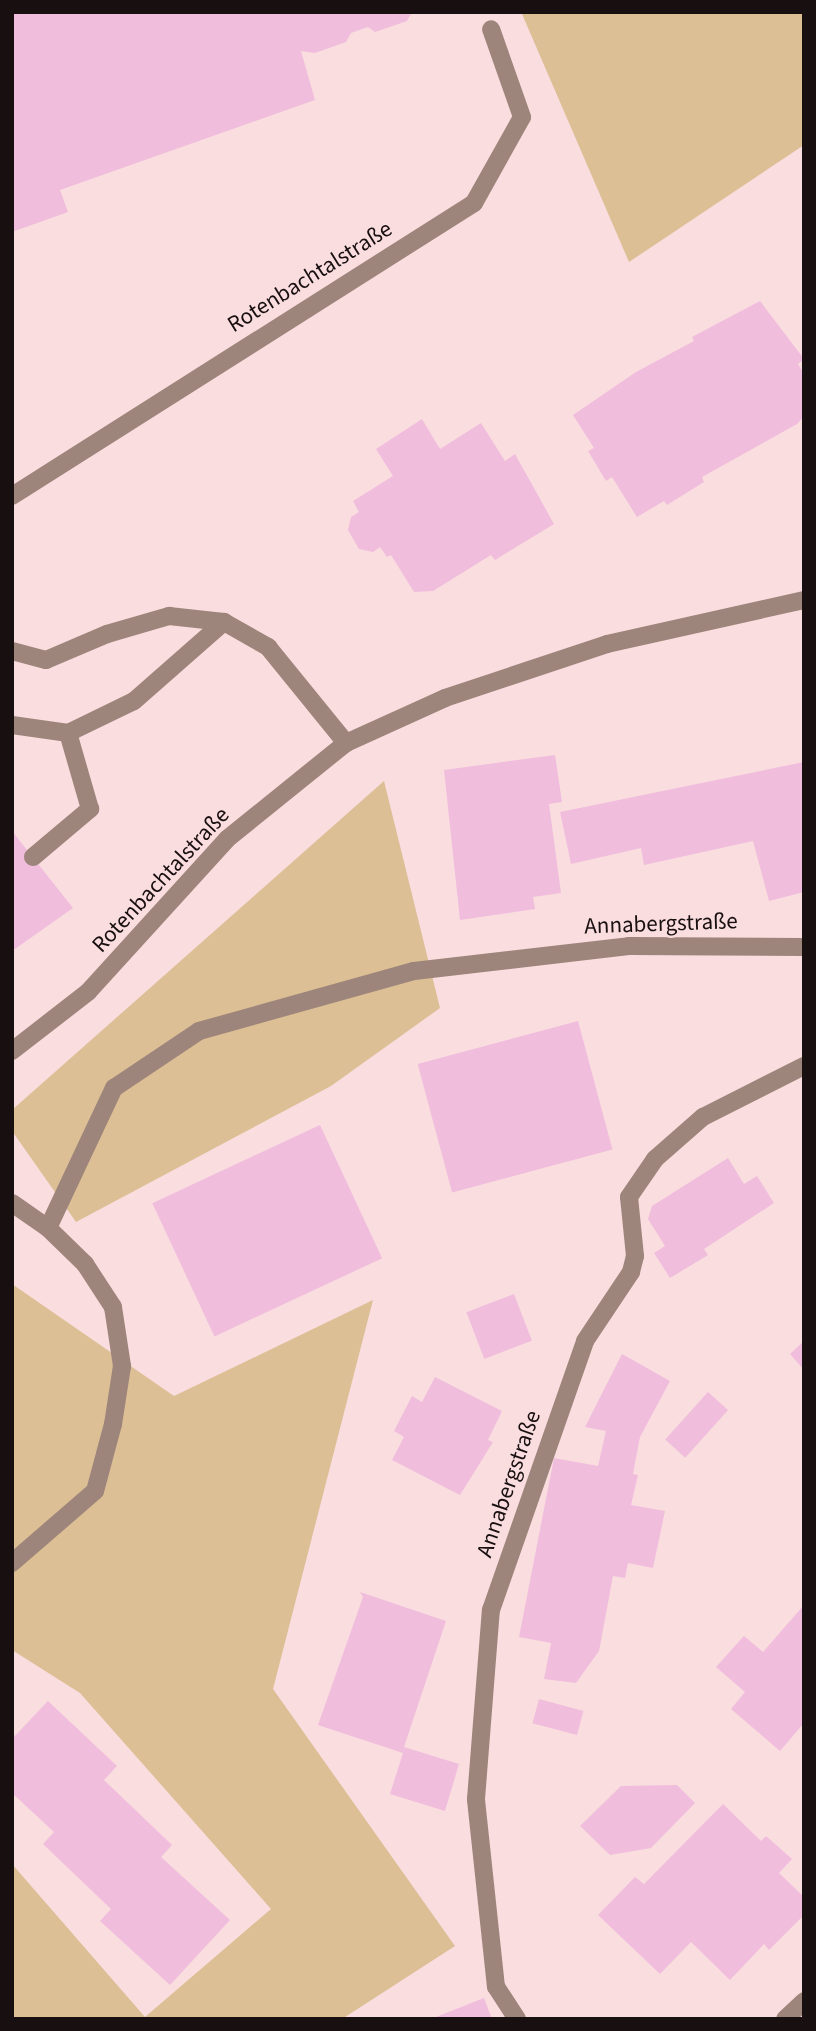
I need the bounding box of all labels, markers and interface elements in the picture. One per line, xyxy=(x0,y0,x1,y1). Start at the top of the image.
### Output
street label: Rotenbachtalstraße xyxy=(223,215,397,339)
street label: Rotenbachtalstraße xyxy=(87,802,235,958)
street label: Annabergstraße xyxy=(584,908,738,940)
street label: Annabergstraße xyxy=(471,1407,547,1561)

